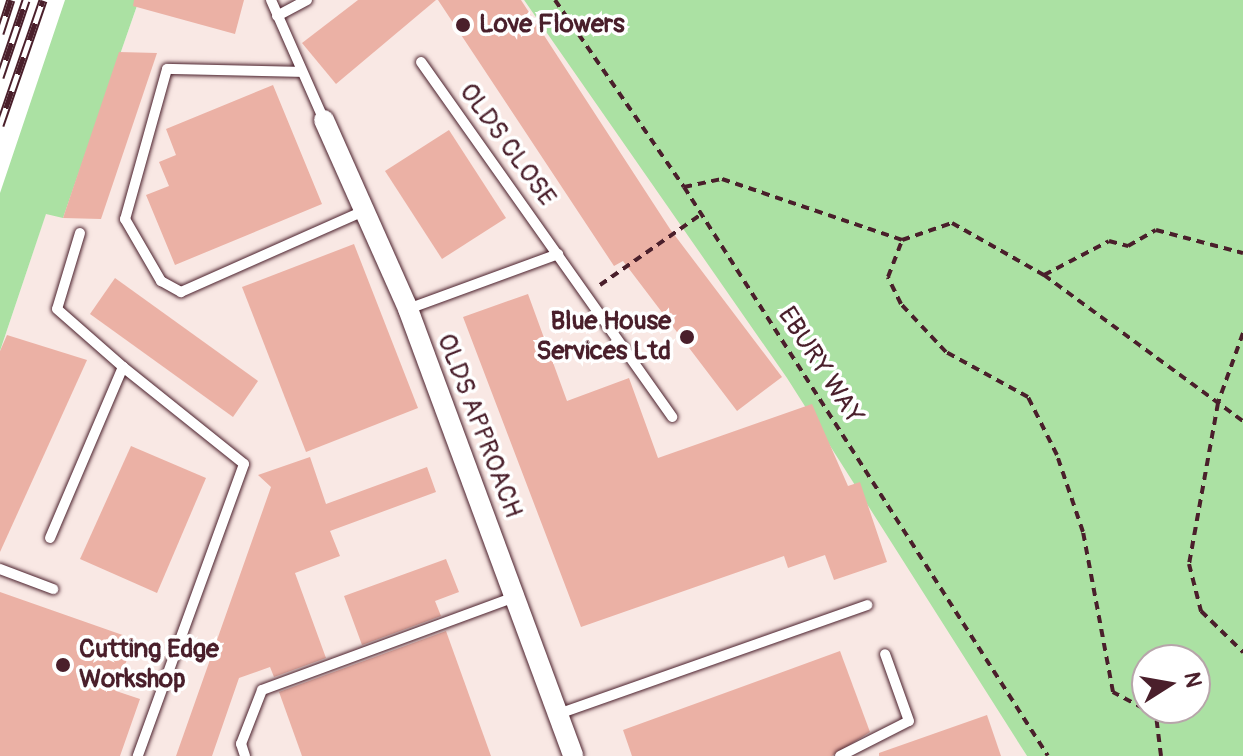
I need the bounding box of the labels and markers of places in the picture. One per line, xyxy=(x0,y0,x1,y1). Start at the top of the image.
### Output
place label: Love Flowers xyxy=(479,9,625,41)
marker: Love Flowers xyxy=(454,16,472,34)
place label: Blue House Services Ltd xyxy=(536,306,671,368)
marker: Blue House Services Ltd xyxy=(678,328,696,346)
place label: Cutting Edge Workshop xyxy=(79,634,219,696)
marker: Cutting Edge Workshop xyxy=(54,656,72,674)

